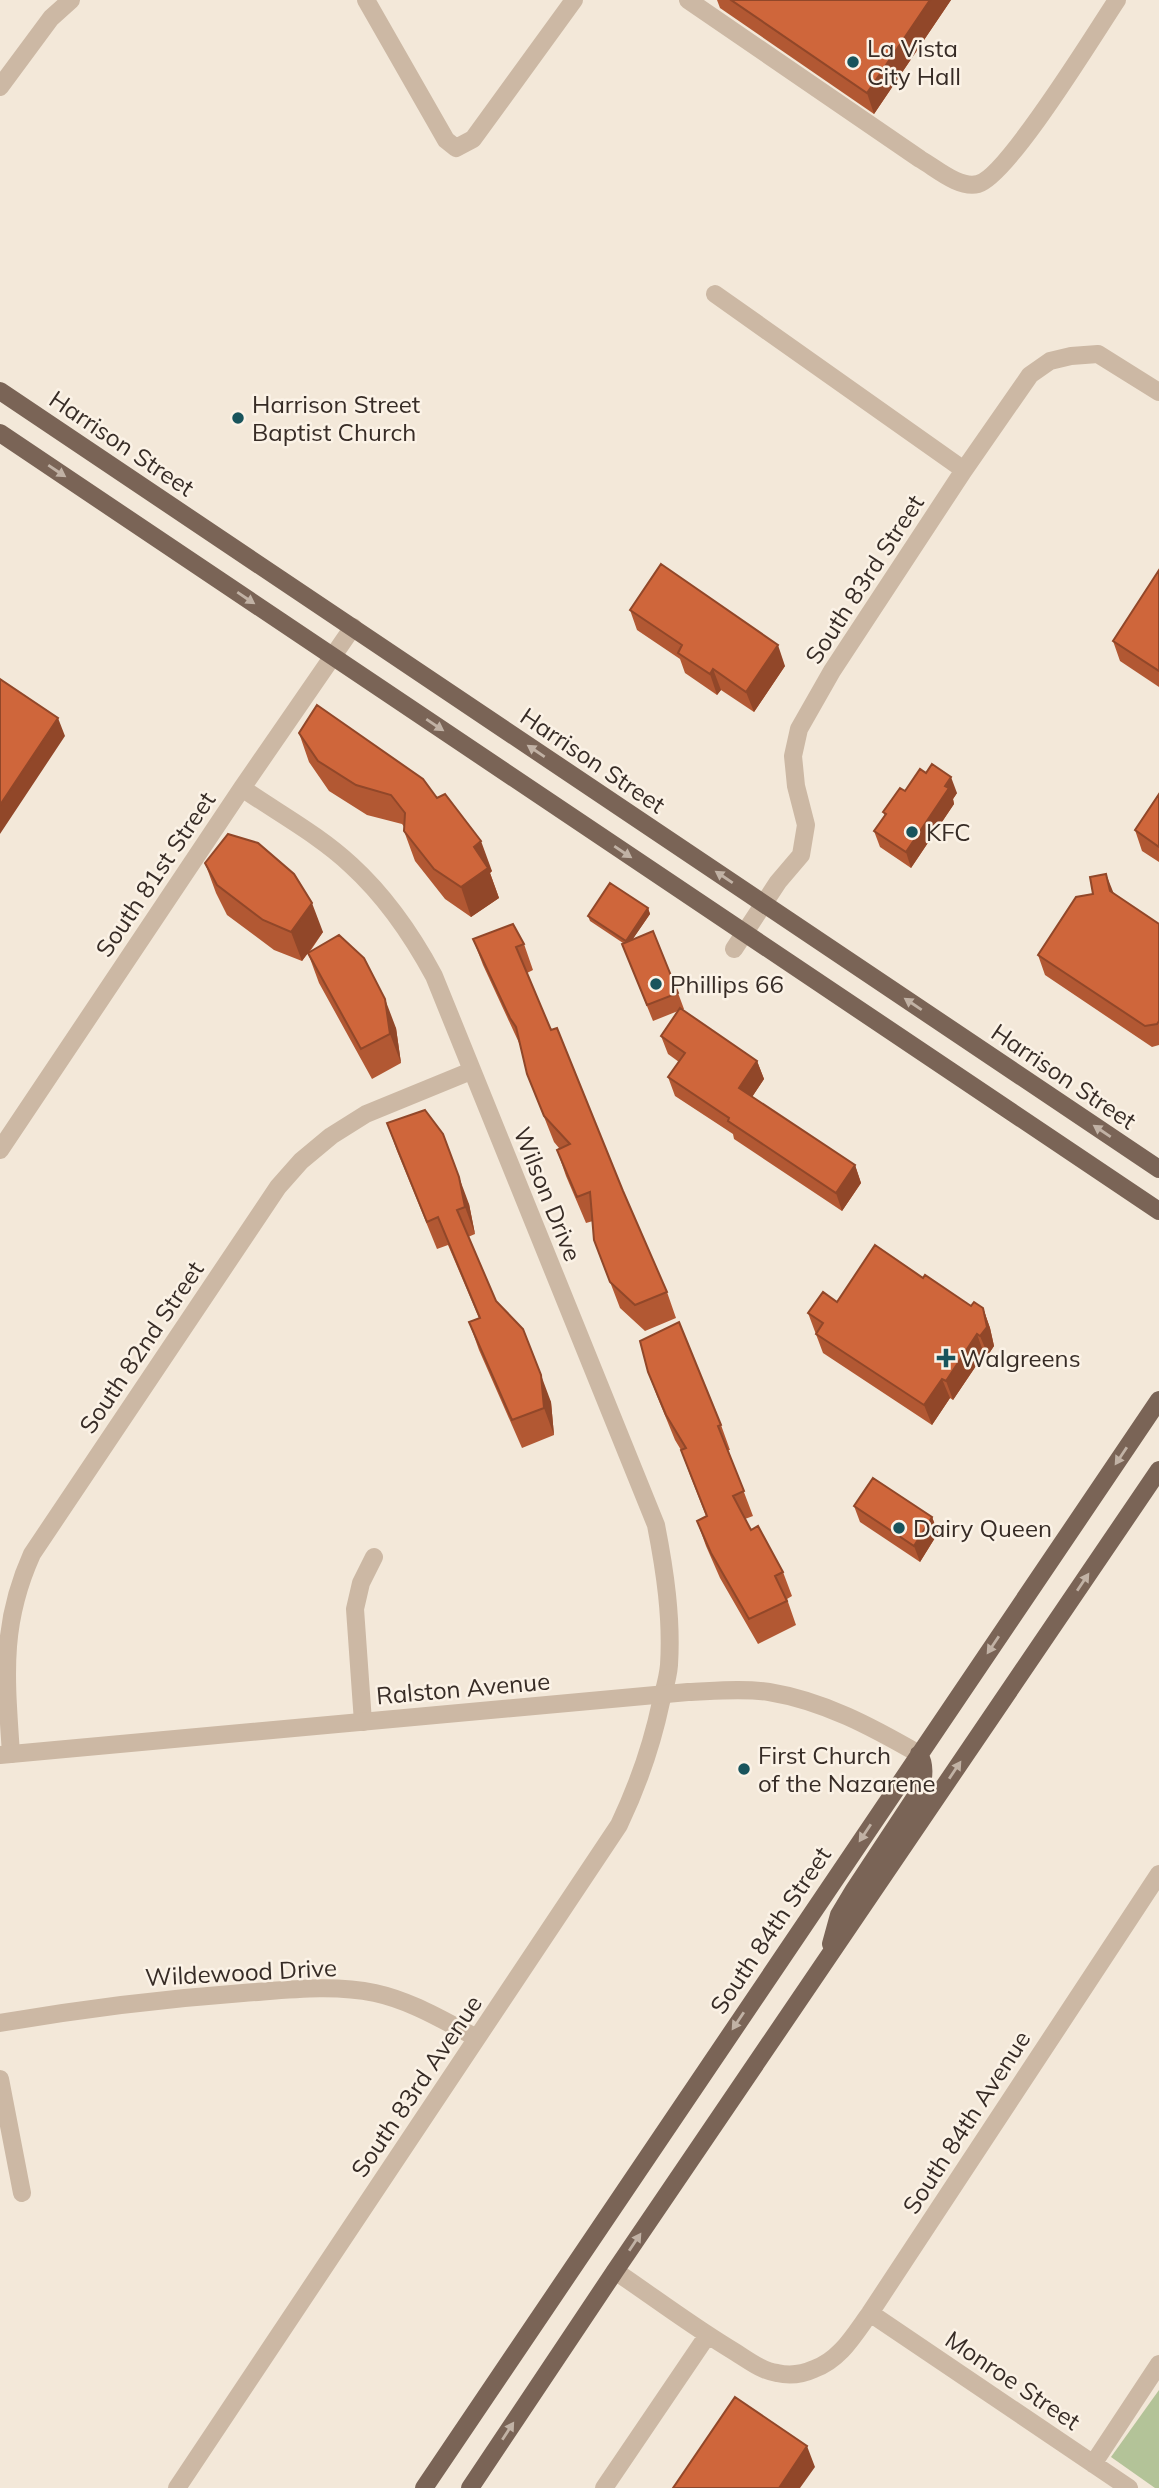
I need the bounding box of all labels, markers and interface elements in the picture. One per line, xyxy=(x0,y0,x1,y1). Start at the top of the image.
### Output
place label: La Vista City Hall xyxy=(867,33,961,91)
marker: La Vista City Hall xyxy=(845,54,861,70)
street label: Harrison Street xyxy=(44,384,200,502)
place label: Harrison Street Baptist Church xyxy=(252,389,420,447)
marker: Harrison Street Baptist Church xyxy=(230,410,246,426)
one-way arrow xyxy=(48,464,66,478)
street label: South 83rd Street xyxy=(798,489,930,669)
one-way arrow xyxy=(236,591,255,604)
street label: Harrison Street xyxy=(515,701,671,819)
one-way arrow xyxy=(425,718,444,731)
one-way arrow xyxy=(526,745,545,758)
street label: South 81st Street xyxy=(89,786,221,962)
place label: KFC xyxy=(926,817,971,847)
marker: KFC xyxy=(904,824,920,840)
one-way arrow xyxy=(614,845,633,858)
one-way arrow xyxy=(715,871,734,884)
place label: Phillips 66 xyxy=(670,969,784,999)
marker: Phillips 66 xyxy=(648,976,664,992)
one-way arrow xyxy=(904,998,923,1011)
street label: Harrison Street xyxy=(986,1017,1142,1135)
street label: Wilson Drive xyxy=(507,1123,589,1265)
one-way arrow xyxy=(1093,1125,1112,1138)
street label: South 82nd Street xyxy=(72,1255,210,1439)
place label: Walgreens xyxy=(960,1343,1081,1373)
marker: Walgreens xyxy=(938,1350,954,1366)
one-way arrow xyxy=(1115,1447,1128,1466)
place label: Dairy Queen xyxy=(913,1513,1052,1543)
marker: Dairy Queen xyxy=(891,1520,907,1536)
one-way arrow xyxy=(1076,1573,1090,1591)
one-way arrow xyxy=(986,1636,1000,1654)
street label: Ralston Avenue xyxy=(375,1665,551,1711)
place label: First Church of the Nazarene xyxy=(758,1740,936,1798)
marker: First Church of the Nazarene xyxy=(736,1761,752,1777)
one-way arrow xyxy=(948,1761,962,1779)
one-way arrow xyxy=(859,1823,872,1843)
street label: South 84th Street xyxy=(703,1841,837,2019)
street label: Wildewood Drive xyxy=(144,1952,338,1992)
street label: South 83rd Avenue xyxy=(344,1989,488,2183)
one-way arrow xyxy=(732,2012,745,2031)
street label: South 84th Avenue xyxy=(896,2025,1036,2219)
one-way arrow xyxy=(628,2233,642,2251)
street label: Monroe Street xyxy=(940,2324,1086,2436)
one-way arrow xyxy=(501,2422,515,2440)

